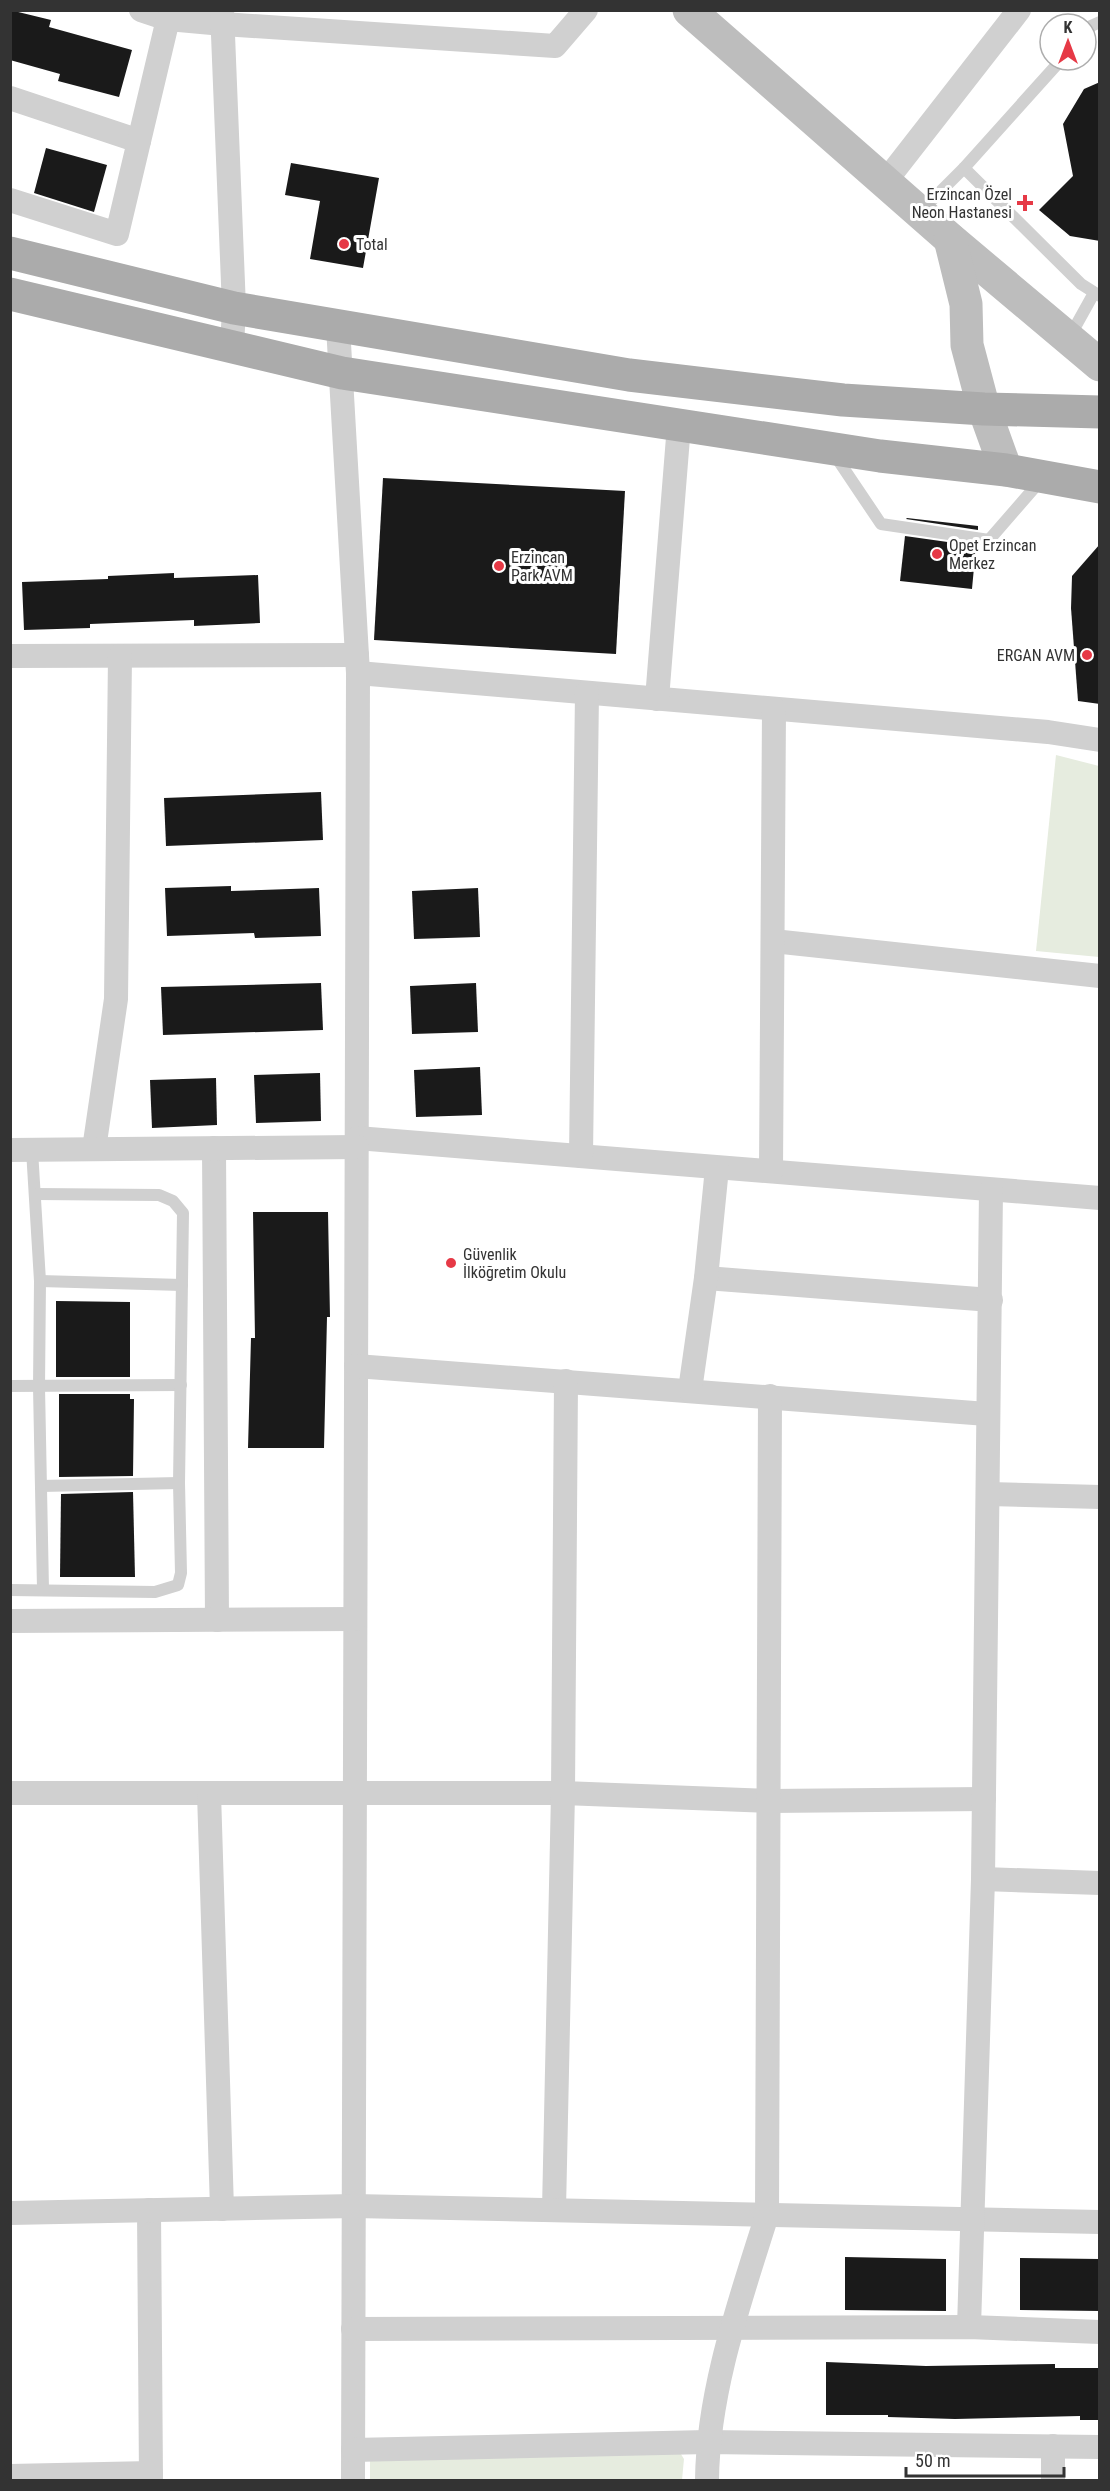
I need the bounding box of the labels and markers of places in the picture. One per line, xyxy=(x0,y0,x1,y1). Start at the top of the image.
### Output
place label: Erzincan Özel Neon Hastanesi xyxy=(912,185,1012,222)
marker: Erzincan Özel Neon Hastanesi xyxy=(1016,194,1034,212)
place label: Total xyxy=(356,235,388,254)
marker: Total xyxy=(337,237,351,251)
place label: Opet Erzincan Merkez xyxy=(949,536,1037,573)
marker: Opet Erzincan Merkez xyxy=(930,547,944,561)
place label: Erzincan Park AVM xyxy=(511,548,573,585)
marker: Erzincan Park AVM xyxy=(492,559,506,573)
place label: ERGAN AVM xyxy=(997,646,1075,665)
marker: ERGAN AVM xyxy=(1080,648,1094,662)
place label: Güvenlik İlköğretim Okulu xyxy=(463,1245,566,1282)
marker: Güvenlik İlköğretim Okulu xyxy=(444,1256,458,1270)

